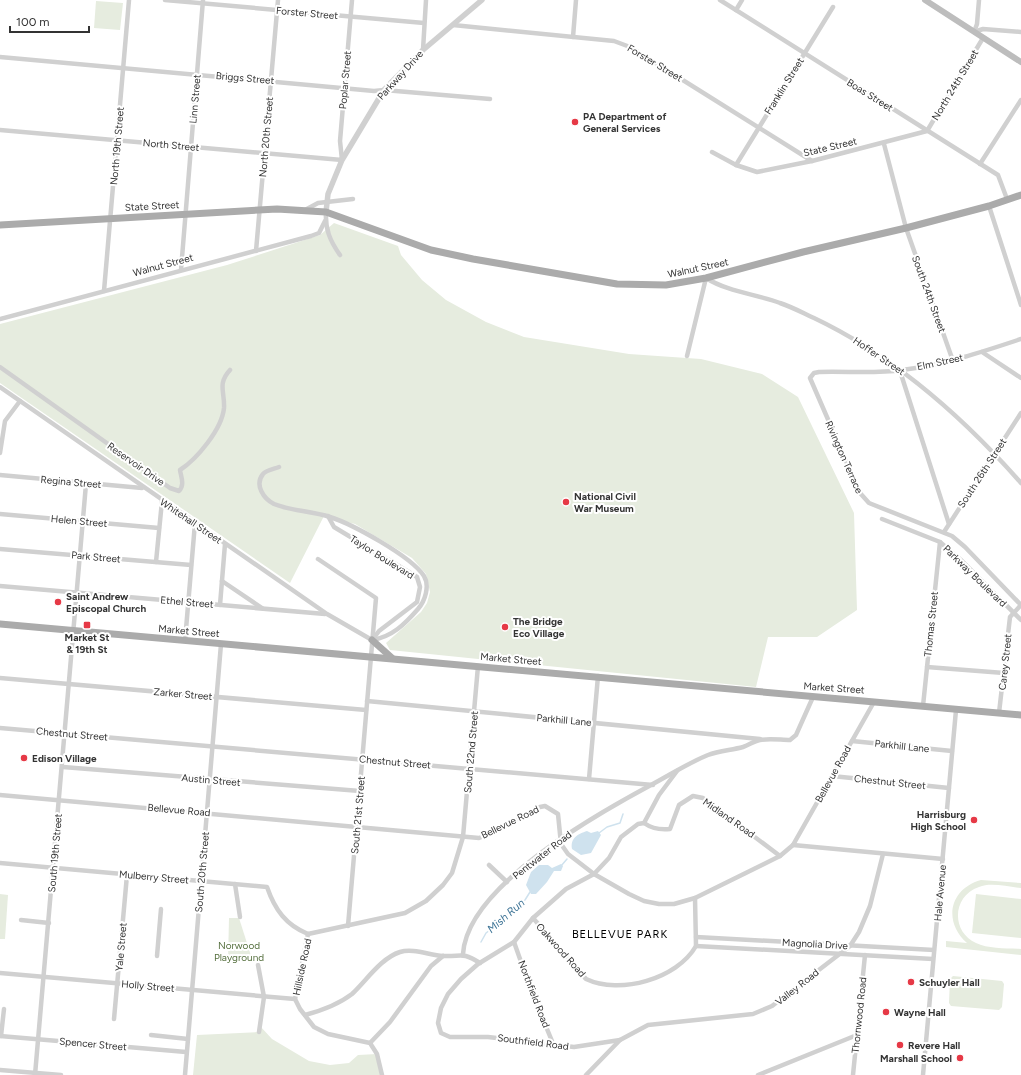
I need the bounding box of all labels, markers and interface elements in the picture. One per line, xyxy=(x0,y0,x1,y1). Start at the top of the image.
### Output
street label: Forster Street xyxy=(275,4,339,22)
scale bar xyxy=(10,8,89,34)
text: 100 m xyxy=(16,15,50,29)
street label: Forster Street xyxy=(625,41,685,85)
street label: Parkway Drive xyxy=(374,47,426,103)
street label: North 24th Street xyxy=(929,47,981,123)
street label: Poplar Street xyxy=(336,50,354,110)
street label: Franklin Street xyxy=(761,55,807,117)
street label: Briggs Street xyxy=(215,69,275,87)
street label: Linn Street xyxy=(186,74,204,124)
street label: Boas Street xyxy=(844,76,896,114)
street label: North 20th Street xyxy=(256,96,276,178)
street label: North 19th Street xyxy=(107,106,127,186)
place label: PA Department of General Services xyxy=(583,110,666,135)
marker: PA Department of General Services xyxy=(570,117,580,127)
street label: State Street xyxy=(802,134,858,159)
street label: North Street xyxy=(142,136,200,154)
street label: State Street xyxy=(124,198,180,214)
street label: Walnut Street xyxy=(131,251,195,279)
street label: South 24th Street xyxy=(909,254,949,334)
street label: Walnut Street xyxy=(666,255,730,281)
street label: Hoffer Street xyxy=(851,334,908,378)
street label: Elm Street xyxy=(916,351,965,373)
street label: Rivington Terrace xyxy=(822,419,866,496)
street label: South 26th Street xyxy=(955,436,1009,510)
street label: Reservoir Drive xyxy=(105,439,168,489)
street label: Regina Street xyxy=(40,473,102,491)
place label: National Civil War Museum xyxy=(574,490,636,515)
street label: Whitehall Street xyxy=(157,495,225,547)
marker: National Civil War Museum xyxy=(561,497,571,507)
street label: Helen Street xyxy=(50,512,108,530)
street label: Taylor Boulevard xyxy=(347,532,417,582)
street label: Parkway Boulevard xyxy=(940,542,1010,610)
street label: Park Street xyxy=(71,548,121,566)
place label: Saint Andrew Episcopal Church xyxy=(66,590,147,615)
street label: Thomas Street xyxy=(921,590,941,657)
street label: Ethel Street xyxy=(160,593,214,611)
marker: Saint Andrew Episcopal Church xyxy=(53,597,63,607)
place label: The Bridge Eco Village xyxy=(513,615,565,640)
marker: Market St & 19th St xyxy=(82,620,92,630)
street label: Market Street xyxy=(158,622,220,640)
marker: The Bridge Eco Village xyxy=(500,622,510,632)
place label: Market St & 19th St xyxy=(65,631,109,656)
street label: Carey Street xyxy=(996,633,1014,691)
street label: Market Street xyxy=(480,650,542,668)
street label: Market Street xyxy=(803,679,865,697)
street label: Zarker Street xyxy=(153,685,213,703)
street label: South 22nd Street xyxy=(461,710,481,794)
street label: Parkhill Lane xyxy=(536,711,593,729)
street label: Chestnut Street xyxy=(36,724,109,744)
street label: Parkhill Lane xyxy=(874,737,931,755)
street label: Bellevue Road xyxy=(812,743,854,805)
place label: Edison Village xyxy=(32,752,97,765)
street label: Chestnut Street xyxy=(359,752,432,772)
marker: Edison Village xyxy=(19,753,29,763)
street label: Austin Street xyxy=(181,771,241,789)
street label: Chestnut Street xyxy=(853,772,927,792)
street label: South 21st Street xyxy=(348,775,368,854)
street label: Midland Road xyxy=(700,795,758,841)
street label: Bellevue Road xyxy=(147,801,211,819)
street label: Bellevue Road xyxy=(479,802,541,842)
place label: Harrisburg High School xyxy=(910,808,966,833)
street label: South 19th Street xyxy=(45,813,65,893)
marker: Harrisburg High School xyxy=(969,815,979,825)
street label: Pentwater Road xyxy=(510,828,574,882)
street label: South 20th Street xyxy=(192,831,212,913)
street label: Hale Avenue xyxy=(931,864,949,922)
street label: Mulberry Street xyxy=(119,867,190,887)
water label: Mish Run xyxy=(485,896,527,936)
street label: Oakwood Road xyxy=(533,920,589,980)
street label: Yale Street xyxy=(112,922,130,972)
district label: BELLEVUE PARK xyxy=(572,928,668,941)
street label: Magnolia Drive xyxy=(782,936,849,952)
street label: Hillside Road xyxy=(290,937,314,997)
park label: Norwood Playground xyxy=(214,939,264,964)
street label: Northfield Road xyxy=(515,958,553,1030)
street label: Valley Road xyxy=(772,966,822,1008)
street label: Thornwood Road xyxy=(849,976,869,1054)
place label: Schuyler Hall xyxy=(919,976,980,989)
street label: Holly Street xyxy=(121,977,175,995)
marker: Schuyler Hall xyxy=(906,977,916,987)
place label: Wayne Hall xyxy=(894,1006,946,1019)
marker: Wayne Hall xyxy=(881,1007,891,1017)
street label: Southfield Road xyxy=(497,1031,570,1053)
street label: Spencer Street xyxy=(59,1035,128,1053)
place label: Revere Hall xyxy=(908,1039,960,1052)
marker: Revere Hall xyxy=(895,1040,905,1050)
place label: Marshall School xyxy=(880,1052,952,1065)
marker: Marshall School xyxy=(955,1053,965,1063)

